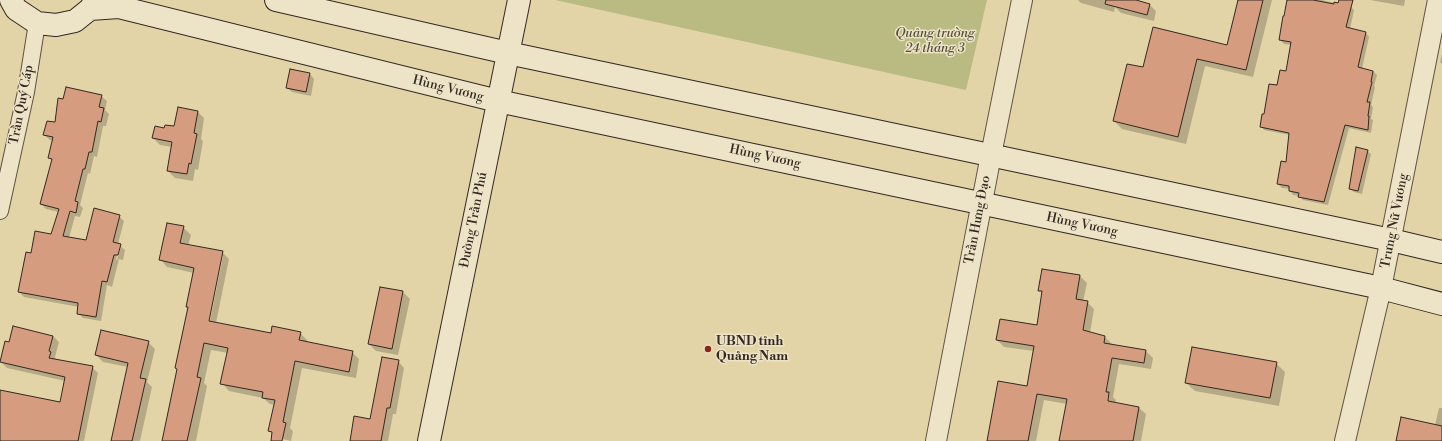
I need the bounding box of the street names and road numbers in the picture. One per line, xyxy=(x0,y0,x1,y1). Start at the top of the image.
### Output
street label: Trần Quý Cáp xyxy=(7,64,37,146)
street label: Hùng Vương xyxy=(411,73,485,105)
street label: Hùng Vương xyxy=(728,142,802,172)
street label: Đường Trần Phú xyxy=(457,171,491,269)
street label: Trưng Nữ Vương xyxy=(1378,172,1412,270)
street label: Trần Hưng Đạo xyxy=(962,174,994,266)
street label: Hùng Vương xyxy=(1045,210,1119,240)

